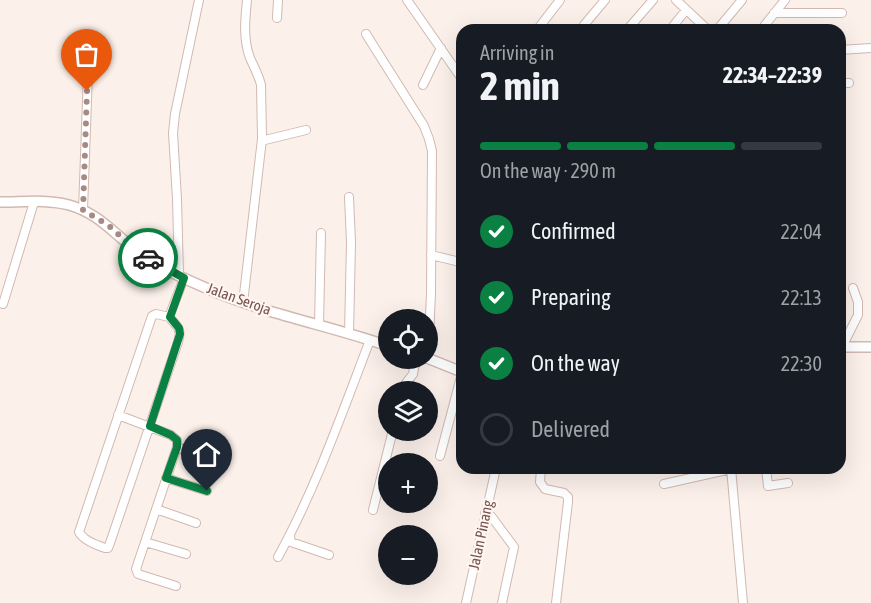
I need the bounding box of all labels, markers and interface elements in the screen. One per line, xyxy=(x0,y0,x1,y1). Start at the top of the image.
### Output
pin xyxy=(61,29,112,91)
icon: bag xyxy=(70,38,103,71)
text: Arriving in xyxy=(480,41,554,64)
text: 22:34–22:39 xyxy=(723,62,822,88)
text: 2 min xyxy=(480,64,560,108)
text: On the way · 290 m xyxy=(480,159,616,182)
icon: check xyxy=(480,215,513,248)
text: Confirmed xyxy=(531,218,616,244)
text: 22:04 xyxy=(780,220,822,243)
courier xyxy=(118,228,178,288)
icon: car xyxy=(132,242,165,275)
street label: Jalan Seroja xyxy=(205,279,274,318)
icon: check xyxy=(480,281,513,314)
text: Preparing xyxy=(531,284,611,310)
text: 22:13 xyxy=(781,286,822,309)
map controls xyxy=(378,309,438,585)
button: locate xyxy=(378,309,438,369)
icon: check xyxy=(480,347,513,380)
text: On the way xyxy=(531,350,620,376)
text: 22:30 xyxy=(781,352,822,375)
button: layers xyxy=(378,381,438,441)
text: Delivered xyxy=(531,416,610,442)
pin xyxy=(181,429,232,491)
icon: home xyxy=(190,438,223,471)
button: + xyxy=(378,453,438,513)
street label: Jalan Pinang xyxy=(465,498,496,571)
button: − xyxy=(378,525,438,585)

